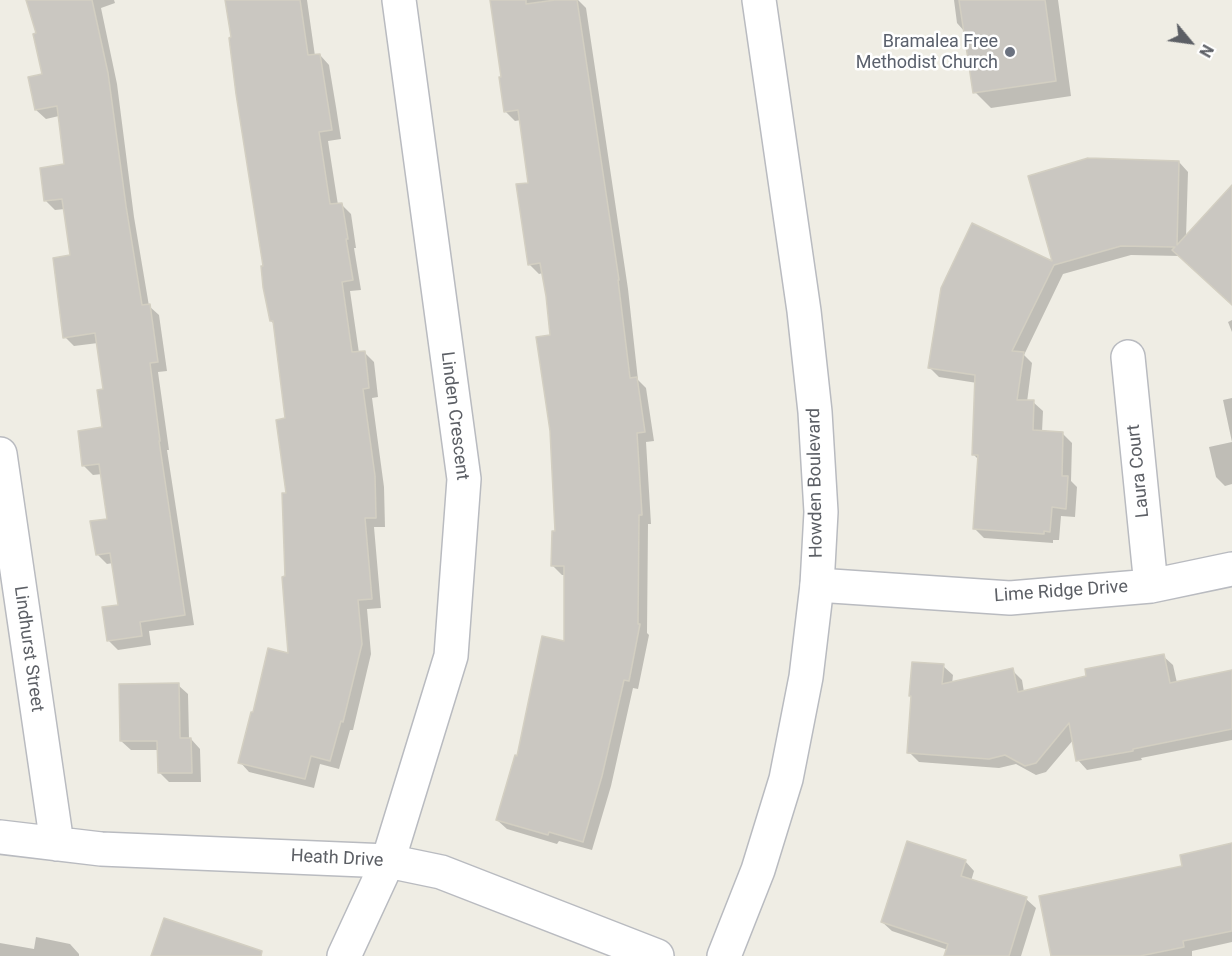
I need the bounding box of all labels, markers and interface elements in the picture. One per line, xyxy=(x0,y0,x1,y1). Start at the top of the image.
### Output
north arrow xyxy=(1160,12,1220,72)
place label: Bramalea Free Methodist Church xyxy=(856,31,998,74)
text: N xyxy=(1195,41,1217,61)
marker: Bramalea Free Methodist Church xyxy=(1003,45,1017,59)
street label: Linden Crescent xyxy=(435,350,473,482)
street label: Howden Boulevard xyxy=(804,408,828,558)
street label: Laura Court xyxy=(1123,423,1155,519)
street label: Lime Ridge Drive xyxy=(993,577,1129,607)
street label: Lindhurst Street xyxy=(8,585,48,713)
street label: Heath Drive xyxy=(290,846,384,872)

